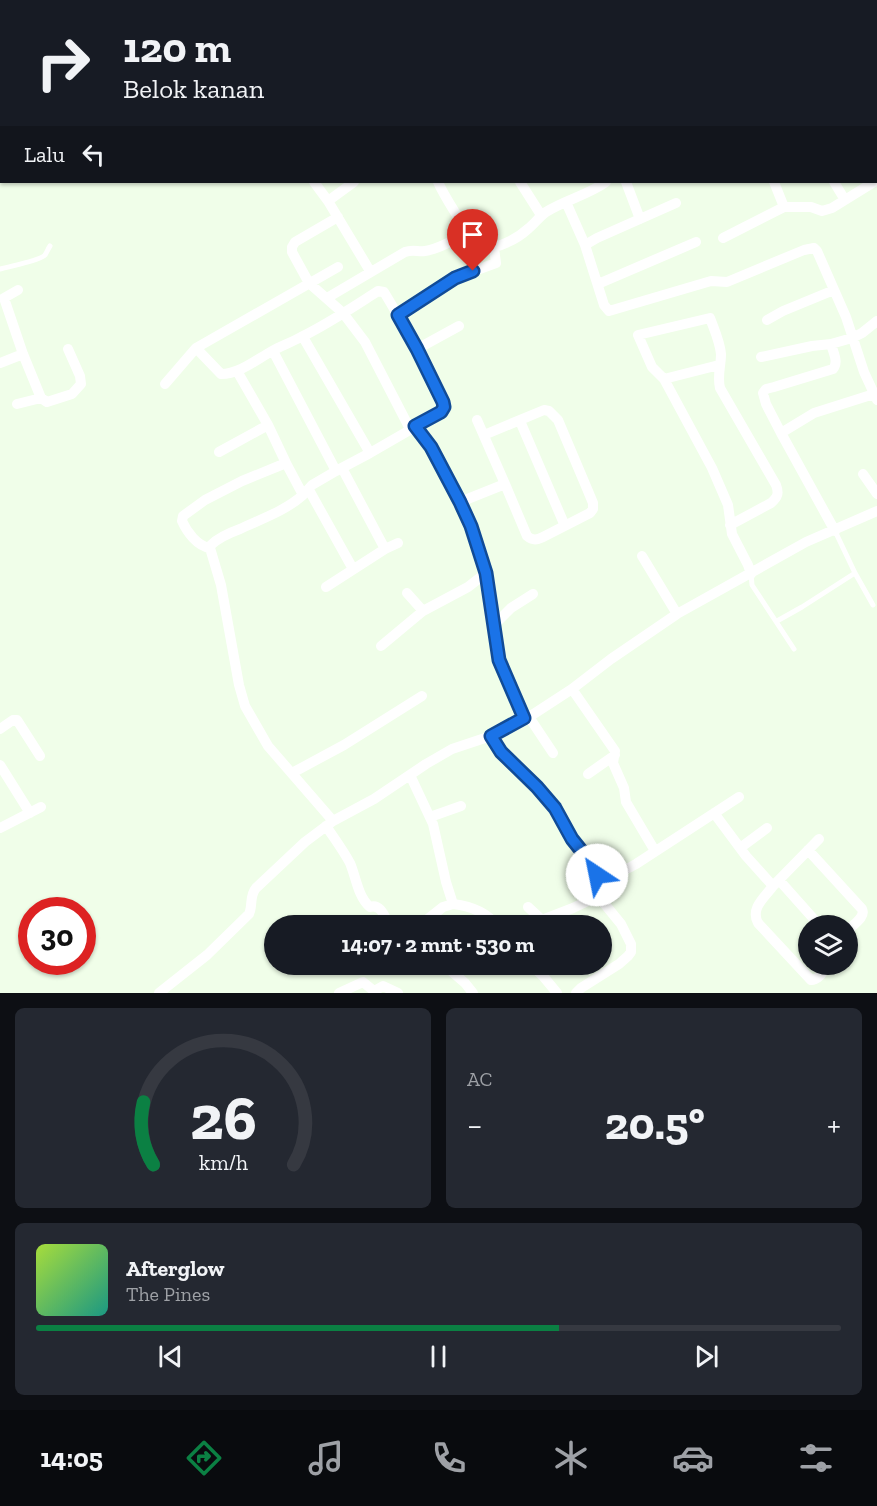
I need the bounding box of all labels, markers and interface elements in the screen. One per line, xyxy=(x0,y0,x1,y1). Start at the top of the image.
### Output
text: 120 m xyxy=(123,22,231,73)
icon: right xyxy=(24,24,102,102)
text: Belok kanan xyxy=(123,73,264,105)
icon: left xyxy=(77,138,110,171)
text: Lalu xyxy=(24,141,65,168)
pin xyxy=(447,209,498,271)
icon: arrive xyxy=(456,218,489,251)
position arrow xyxy=(565,843,629,907)
speed limit sign: 30 xyxy=(18,897,96,975)
map controls xyxy=(798,915,858,975)
button: layers xyxy=(798,915,858,975)
text: 14:07 · 2 mnt · 530 m xyxy=(341,931,535,958)
text: AC xyxy=(467,1067,492,1091)
text: 26 xyxy=(190,1080,256,1155)
text: 20.5° xyxy=(605,1097,705,1151)
text: − xyxy=(467,1105,482,1144)
text: + xyxy=(827,1105,841,1144)
text: km/h xyxy=(199,1150,247,1175)
text: Afterglow xyxy=(126,1255,224,1282)
text: The Pines xyxy=(126,1282,210,1306)
icon: previous xyxy=(154,1340,187,1373)
icon: pause xyxy=(422,1340,455,1373)
icon: next xyxy=(690,1340,723,1373)
icon: directions xyxy=(183,1437,225,1479)
icon: music xyxy=(305,1437,347,1479)
icon: phone xyxy=(428,1437,470,1479)
icon: climate xyxy=(550,1437,592,1479)
icon: car xyxy=(672,1437,714,1479)
icon: filters xyxy=(795,1437,837,1479)
text: 14:05 xyxy=(40,1442,103,1474)

